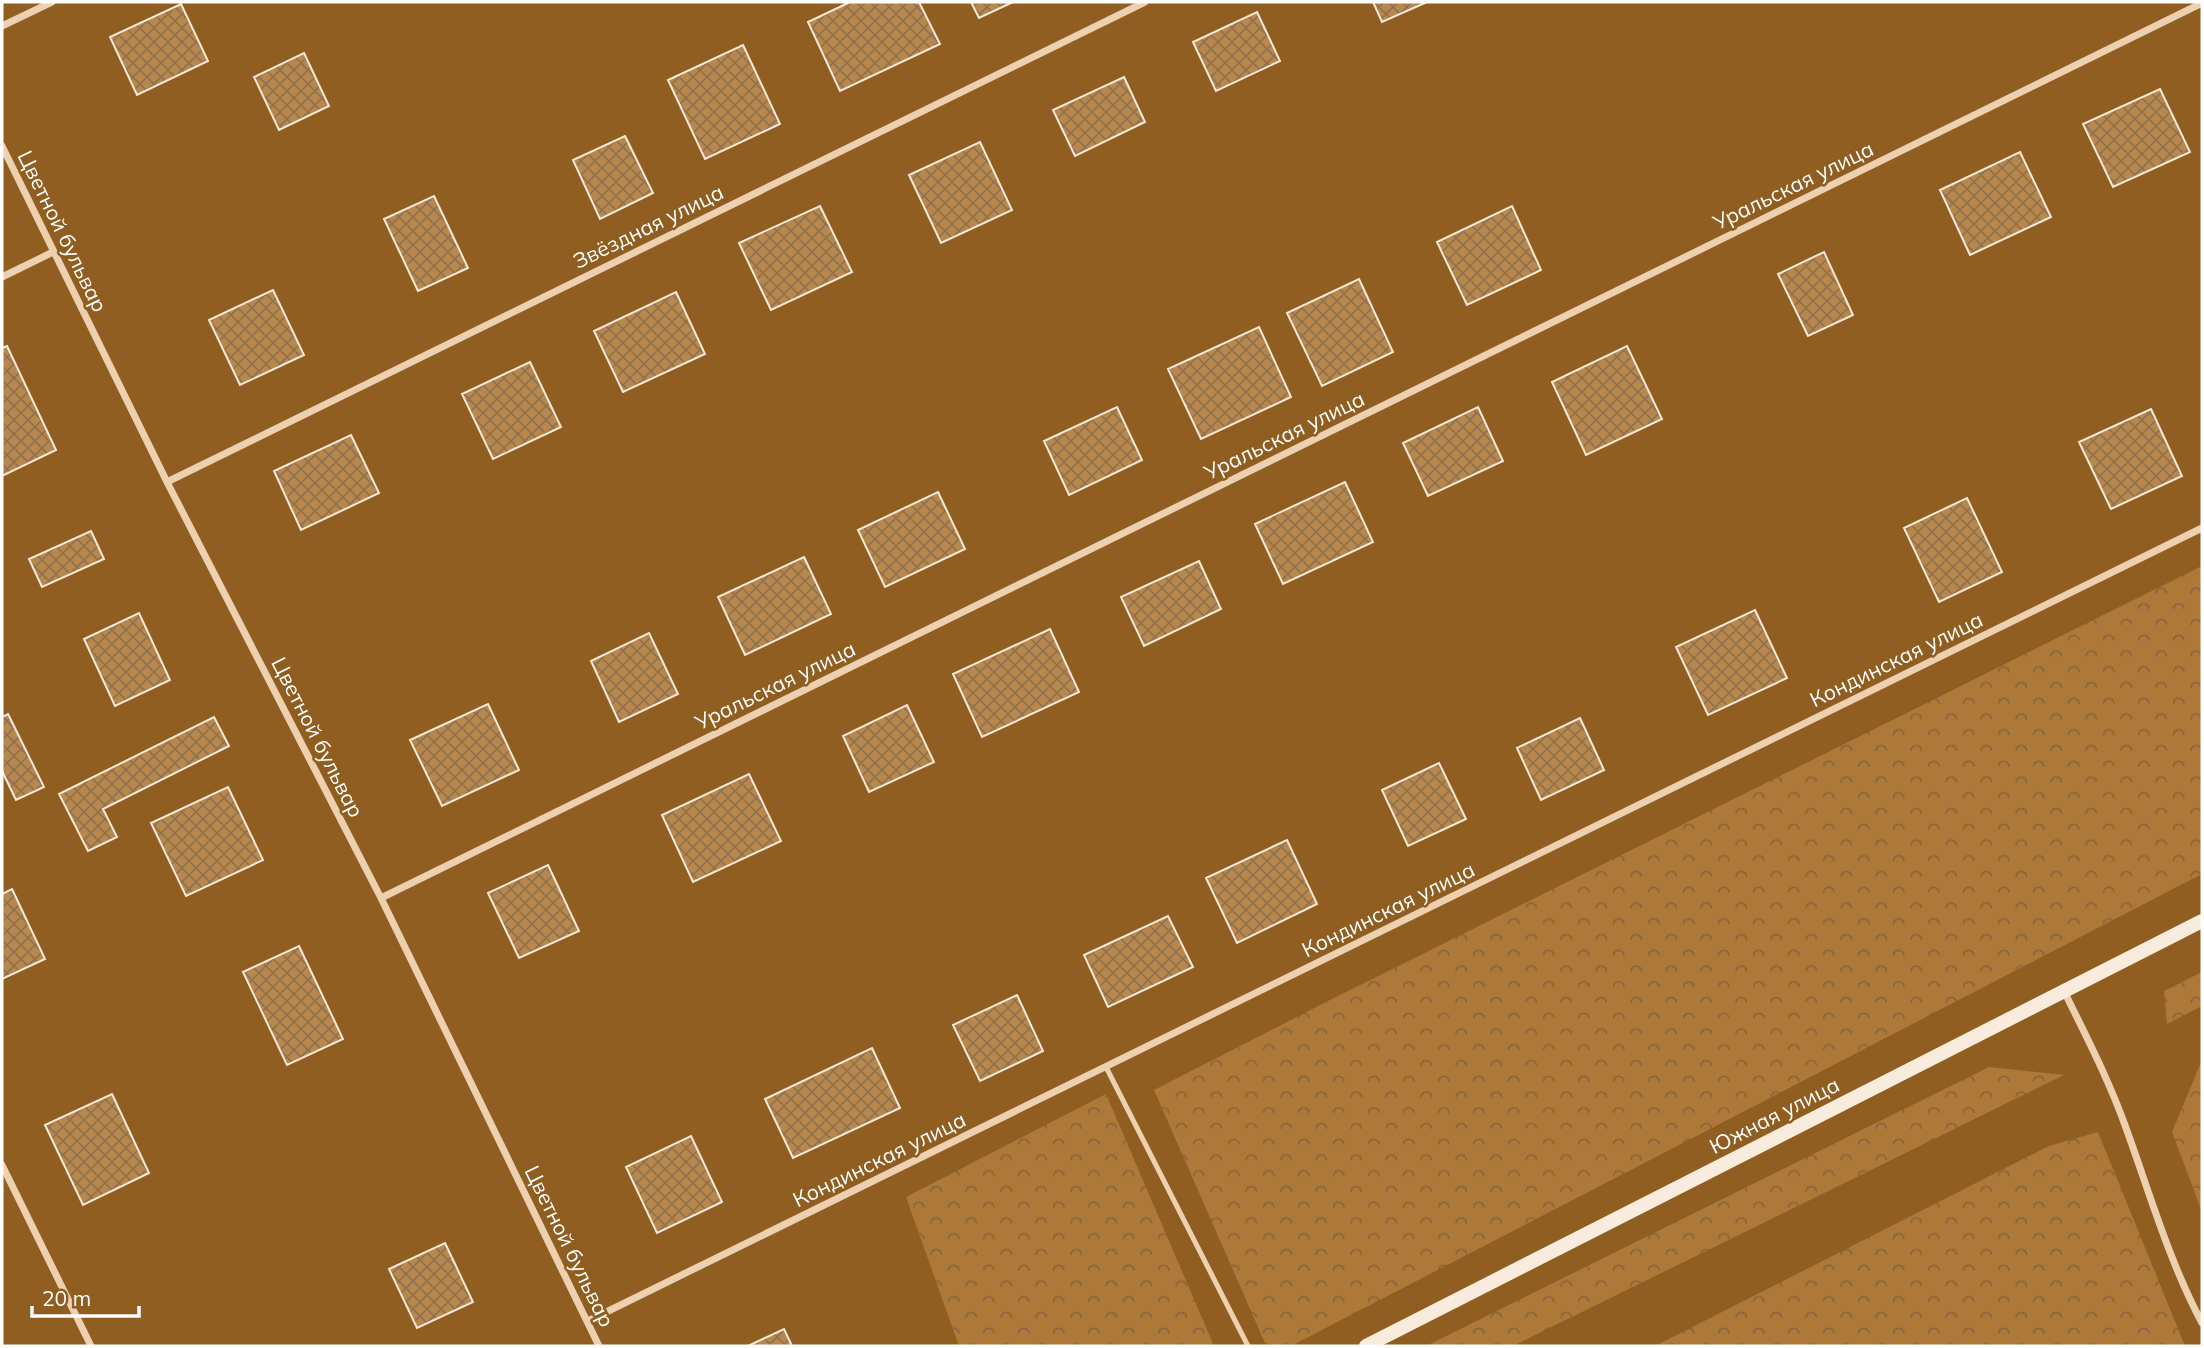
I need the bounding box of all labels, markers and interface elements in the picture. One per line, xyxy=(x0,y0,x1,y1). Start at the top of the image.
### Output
street label: Уральская улица xyxy=(1708,135,1877,236)
street label: Цветной бульвар xyxy=(13,146,113,316)
street label: Звёздная улица xyxy=(568,178,728,274)
street label: Уральская улица xyxy=(1199,385,1368,486)
street label: Кондинская улица xyxy=(1805,606,1987,712)
street label: Уральская улица xyxy=(690,635,859,736)
street label: Цветной бульвар xyxy=(266,652,370,822)
street label: Кондинская улица xyxy=(1297,856,1479,962)
street label: Южная улица xyxy=(1705,1071,1843,1159)
street label: Кондинская улица xyxy=(788,1106,970,1212)
street label: Цветной бульвар xyxy=(520,1161,620,1331)
scale bar xyxy=(32,1274,138,1318)
text: 20 m xyxy=(42,1285,91,1311)

